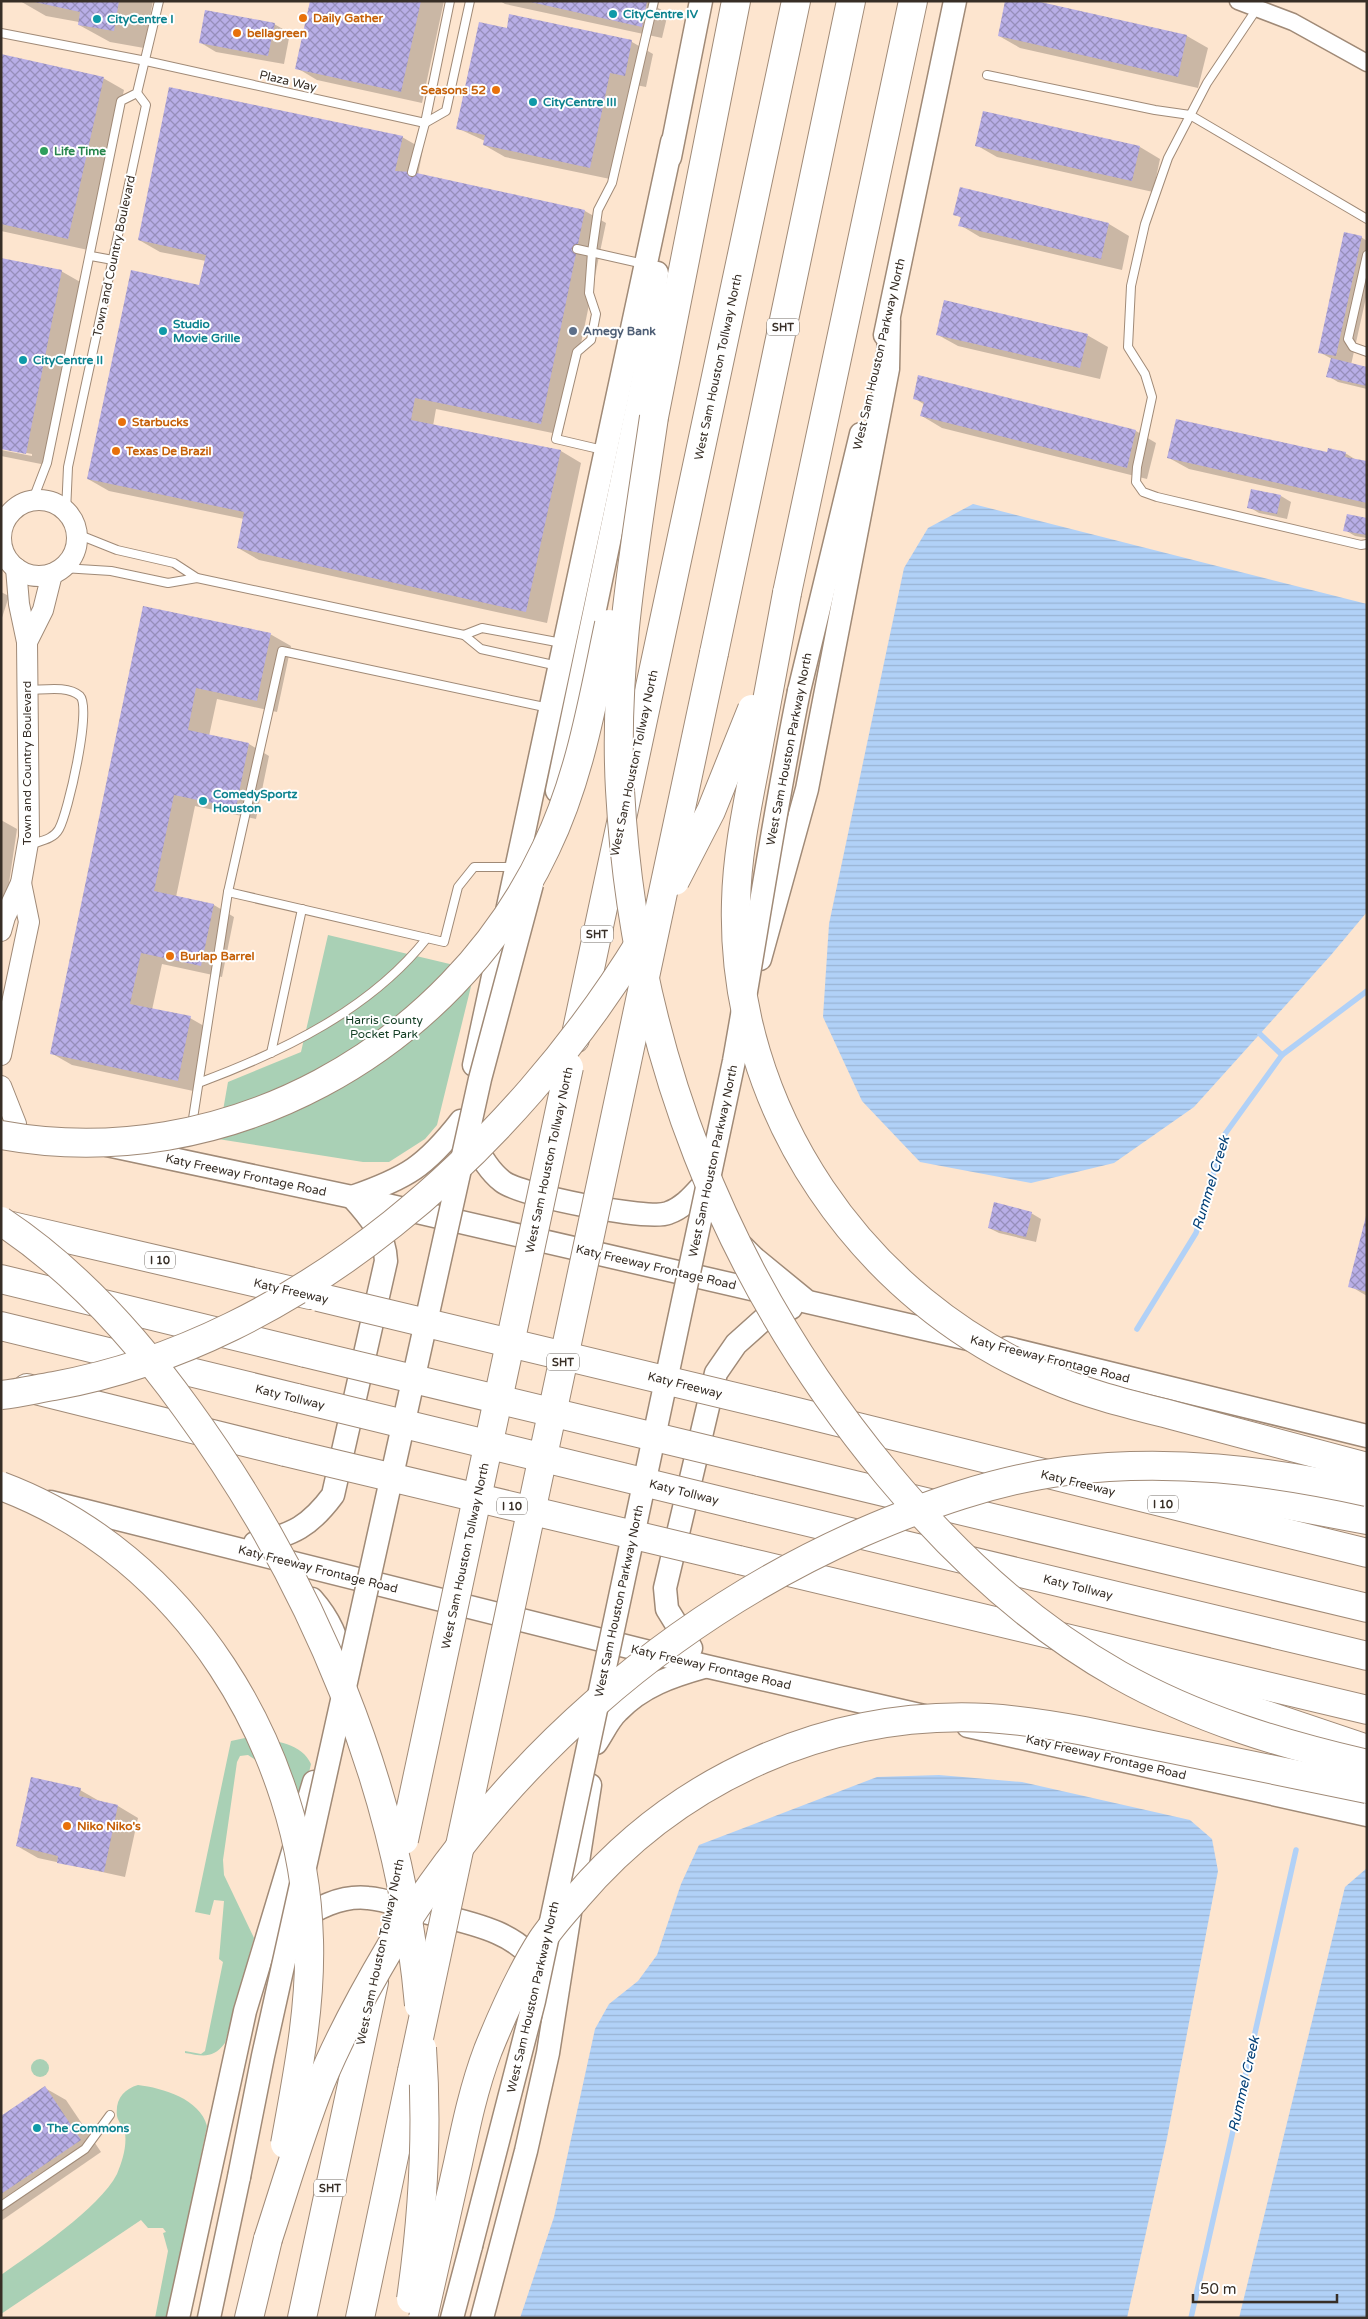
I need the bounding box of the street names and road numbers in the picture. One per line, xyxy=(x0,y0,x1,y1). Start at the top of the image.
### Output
street label: Plaza Way xyxy=(258,68,319,95)
street label: Town and Country Boulevard xyxy=(90,174,138,338)
street label: West Sam Houston Parkway North xyxy=(850,257,908,451)
street label: West Sam Houston Tollway North xyxy=(691,273,745,461)
road number: SHT xyxy=(767,318,799,336)
street label: West Sam Houston Parkway North xyxy=(763,651,815,847)
street label: West Sam Houston Tollway North xyxy=(607,669,661,857)
street label: Town and Country Boulevard xyxy=(20,681,34,845)
road number: SHT xyxy=(581,926,613,942)
street label: West Sam Houston Parkway North xyxy=(686,1064,740,1258)
street label: West Sam Houston Tollway North xyxy=(522,1066,576,1254)
street label: Katy Freeway Frontage Road xyxy=(164,1151,328,1199)
street label: Katy Freeway Frontage Road xyxy=(574,1242,738,1292)
road number: I 10 xyxy=(145,1252,175,1268)
street label: Katy Freeway xyxy=(252,1276,330,1307)
street label: Katy Freeway Frontage Road xyxy=(969,1332,1131,1386)
road number: SHT xyxy=(547,1354,579,1370)
street label: Katy Freeway xyxy=(646,1369,724,1401)
street label: Katy Tollway xyxy=(254,1382,327,1413)
street label: West Sam Houston Tollway North xyxy=(438,1462,492,1650)
street label: Katy Freeway xyxy=(1039,1467,1117,1499)
street label: Katy Tollway xyxy=(648,1477,721,1508)
road number: I 10 xyxy=(1148,1496,1178,1512)
road number: I 10 xyxy=(497,1498,527,1514)
street label: West Sam Houston Parkway North xyxy=(592,1504,646,1698)
street label: Katy Freeway Frontage Road xyxy=(237,1542,399,1596)
street label: Katy Tollway xyxy=(1042,1572,1115,1603)
street label: Katy Freeway Frontage Road xyxy=(629,1642,793,1692)
street label: Katy Freeway Frontage Road xyxy=(1024,1732,1188,1782)
street label: West Sam Houston Tollway North xyxy=(353,1858,407,2046)
street label: West Sam Houston Parkway North xyxy=(504,1900,562,2094)
road number: SHT xyxy=(314,2180,346,2196)

